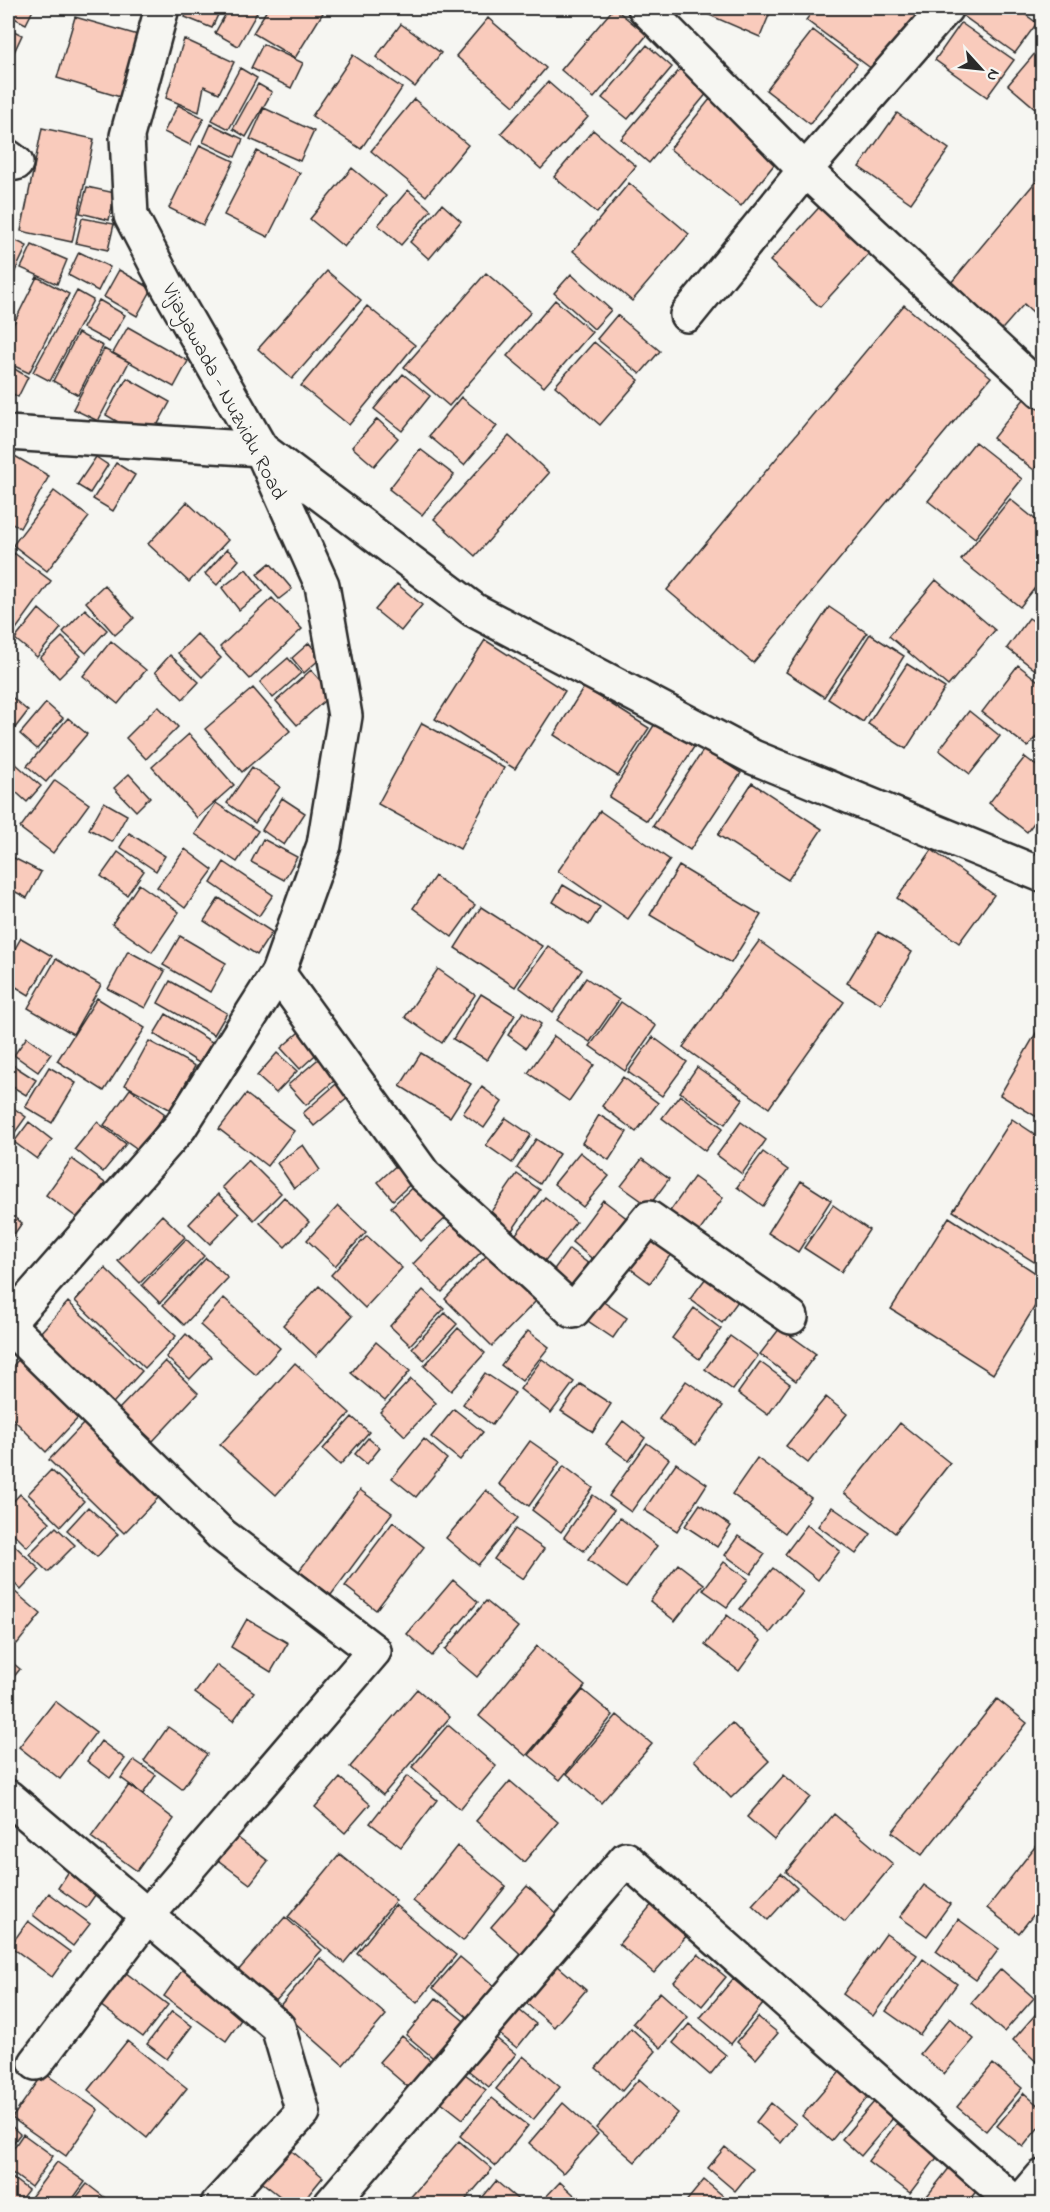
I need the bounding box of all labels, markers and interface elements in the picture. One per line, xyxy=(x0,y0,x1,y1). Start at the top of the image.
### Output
north arrow xyxy=(951,39,1011,99)
text: N xyxy=(979,65,1006,85)
street label: Vijayawada - Nuzvidu Road xyxy=(151,277,293,507)

